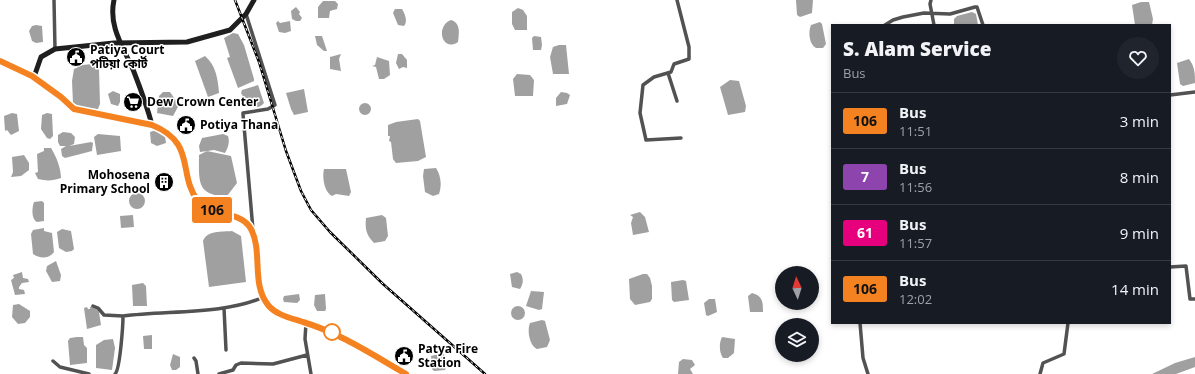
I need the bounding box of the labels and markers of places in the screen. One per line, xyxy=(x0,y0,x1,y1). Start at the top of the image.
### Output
place label: Patiya Court পটিয়া কোর্ট xyxy=(90,41,164,72)
public building icon: Patiya Court পটিয়া কোর্ট xyxy=(65,46,87,68)
supermarket icon: Dew Crown Center xyxy=(122,91,144,113)
place label: Dew Crown Center xyxy=(147,93,259,110)
public building icon: Potiya Thana xyxy=(175,114,197,136)
place label: Potiya Thana xyxy=(200,116,278,133)
place label: Mohosena Primary School xyxy=(60,166,150,197)
building icon: Mohosena Primary School xyxy=(153,171,175,193)
unlabelled marker xyxy=(323,323,341,341)
place label: Patya Fire Station xyxy=(418,340,478,371)
public building icon: Patya Fire Station xyxy=(393,345,415,367)

